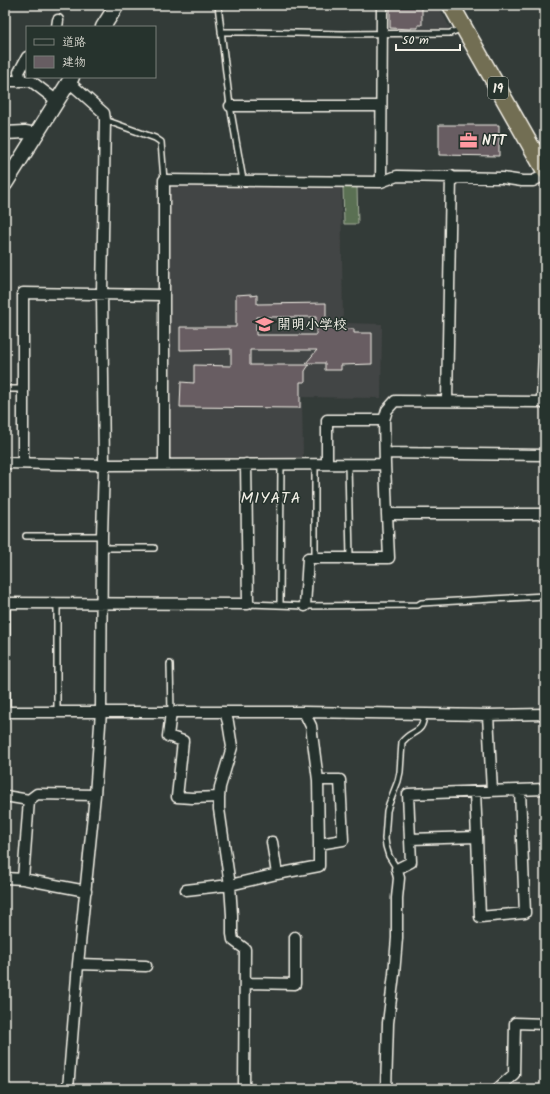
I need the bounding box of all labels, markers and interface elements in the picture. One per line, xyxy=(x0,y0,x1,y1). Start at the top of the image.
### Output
legend xyxy=(26,26,156,78)
scale bar xyxy=(396,26,460,52)
text: 50 m xyxy=(402,31,429,50)
text: 道路 xyxy=(62,33,86,52)
text: 建物 xyxy=(62,53,86,72)
road number: 19 xyxy=(488,77,508,99)
office icon: NTT xyxy=(459,130,479,150)
place label: NTT xyxy=(482,130,507,152)
school or university icon: 開明小学校 xyxy=(254,314,274,334)
place label: 開明小学校 xyxy=(277,314,347,336)
district label: MIYATA xyxy=(241,486,301,511)

